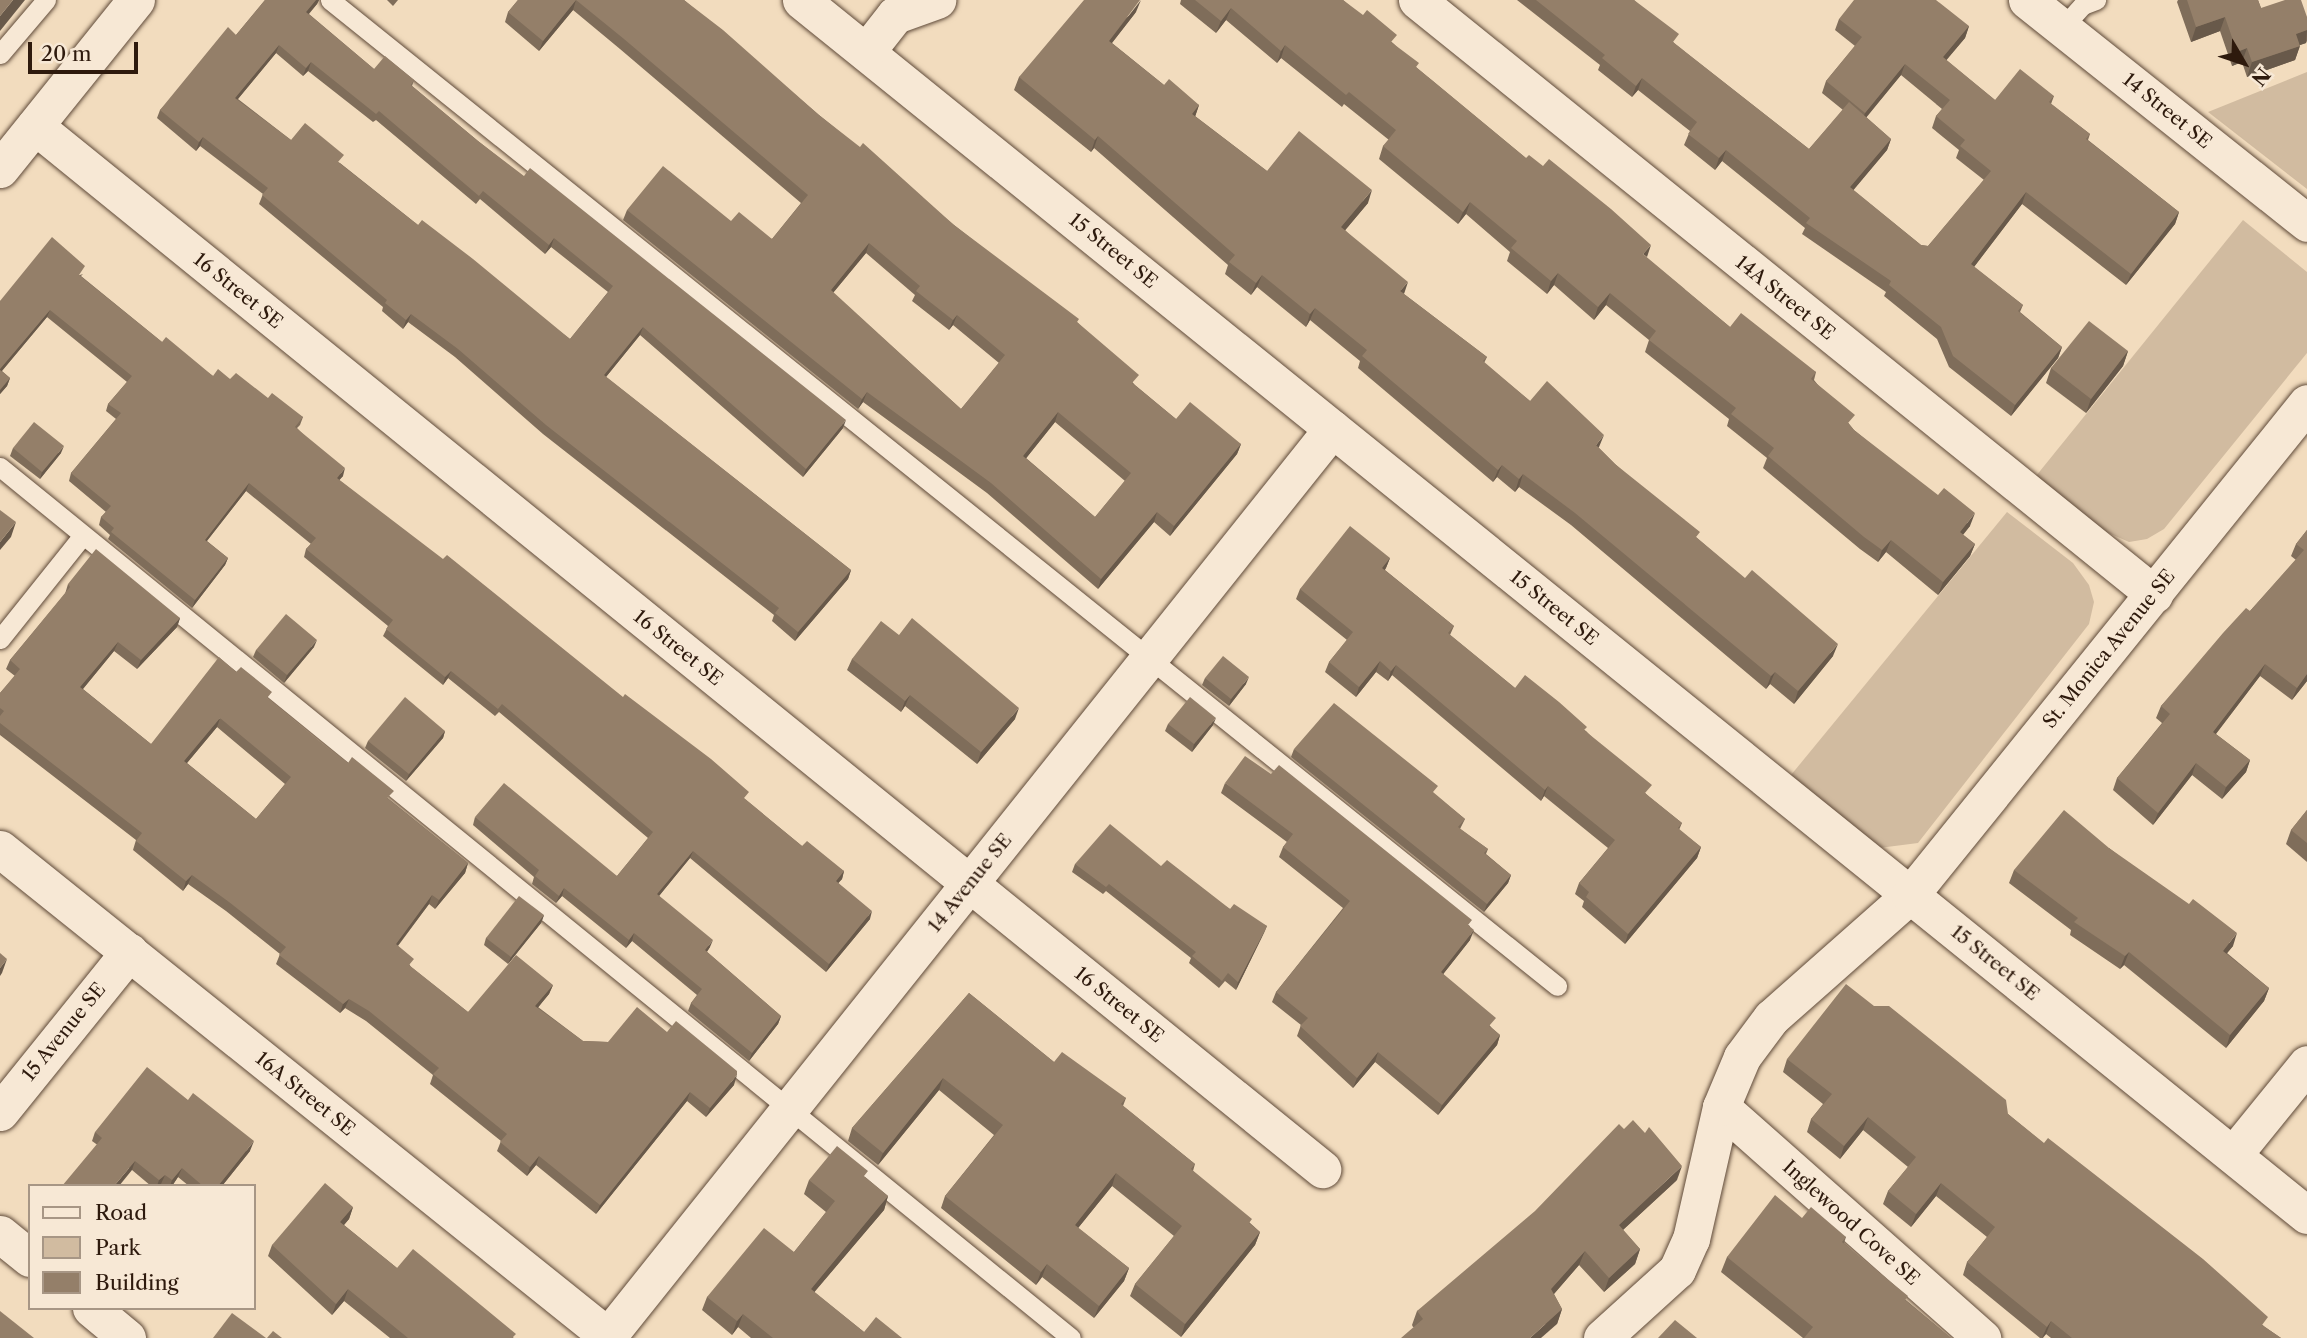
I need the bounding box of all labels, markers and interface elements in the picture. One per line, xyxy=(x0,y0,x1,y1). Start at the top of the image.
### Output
scale bar xyxy=(32,28,142,72)
north arrow xyxy=(2209,28,2279,98)
text: 20 m xyxy=(41,41,92,66)
text: N xyxy=(2247,63,2275,90)
street label: 14 Street SE xyxy=(2118,68,2216,154)
street label: 15 Street SE xyxy=(1064,209,1162,293)
street label: 16 Street SE xyxy=(189,248,287,334)
street label: 14A Street SE xyxy=(1731,251,1839,345)
street label: St. Monica Avenue SE xyxy=(2038,565,2180,733)
street label: 15 Street SE xyxy=(1505,566,1603,650)
street label: 16 Street SE xyxy=(629,605,727,691)
street label: 14 Avenue SE xyxy=(923,829,1017,937)
street label: 15 Street SE xyxy=(1946,921,2044,1005)
street label: 16 Street SE xyxy=(1070,962,1168,1048)
street label: 15 Avenue SE xyxy=(17,978,111,1086)
street label: 16A Street SE xyxy=(251,1047,359,1141)
street label: Inglewood Cove SE xyxy=(1778,1156,1924,1290)
legend xyxy=(28,1184,256,1310)
text: Road xyxy=(95,1200,147,1225)
text: Park xyxy=(95,1235,141,1260)
text: Building xyxy=(95,1270,179,1295)

